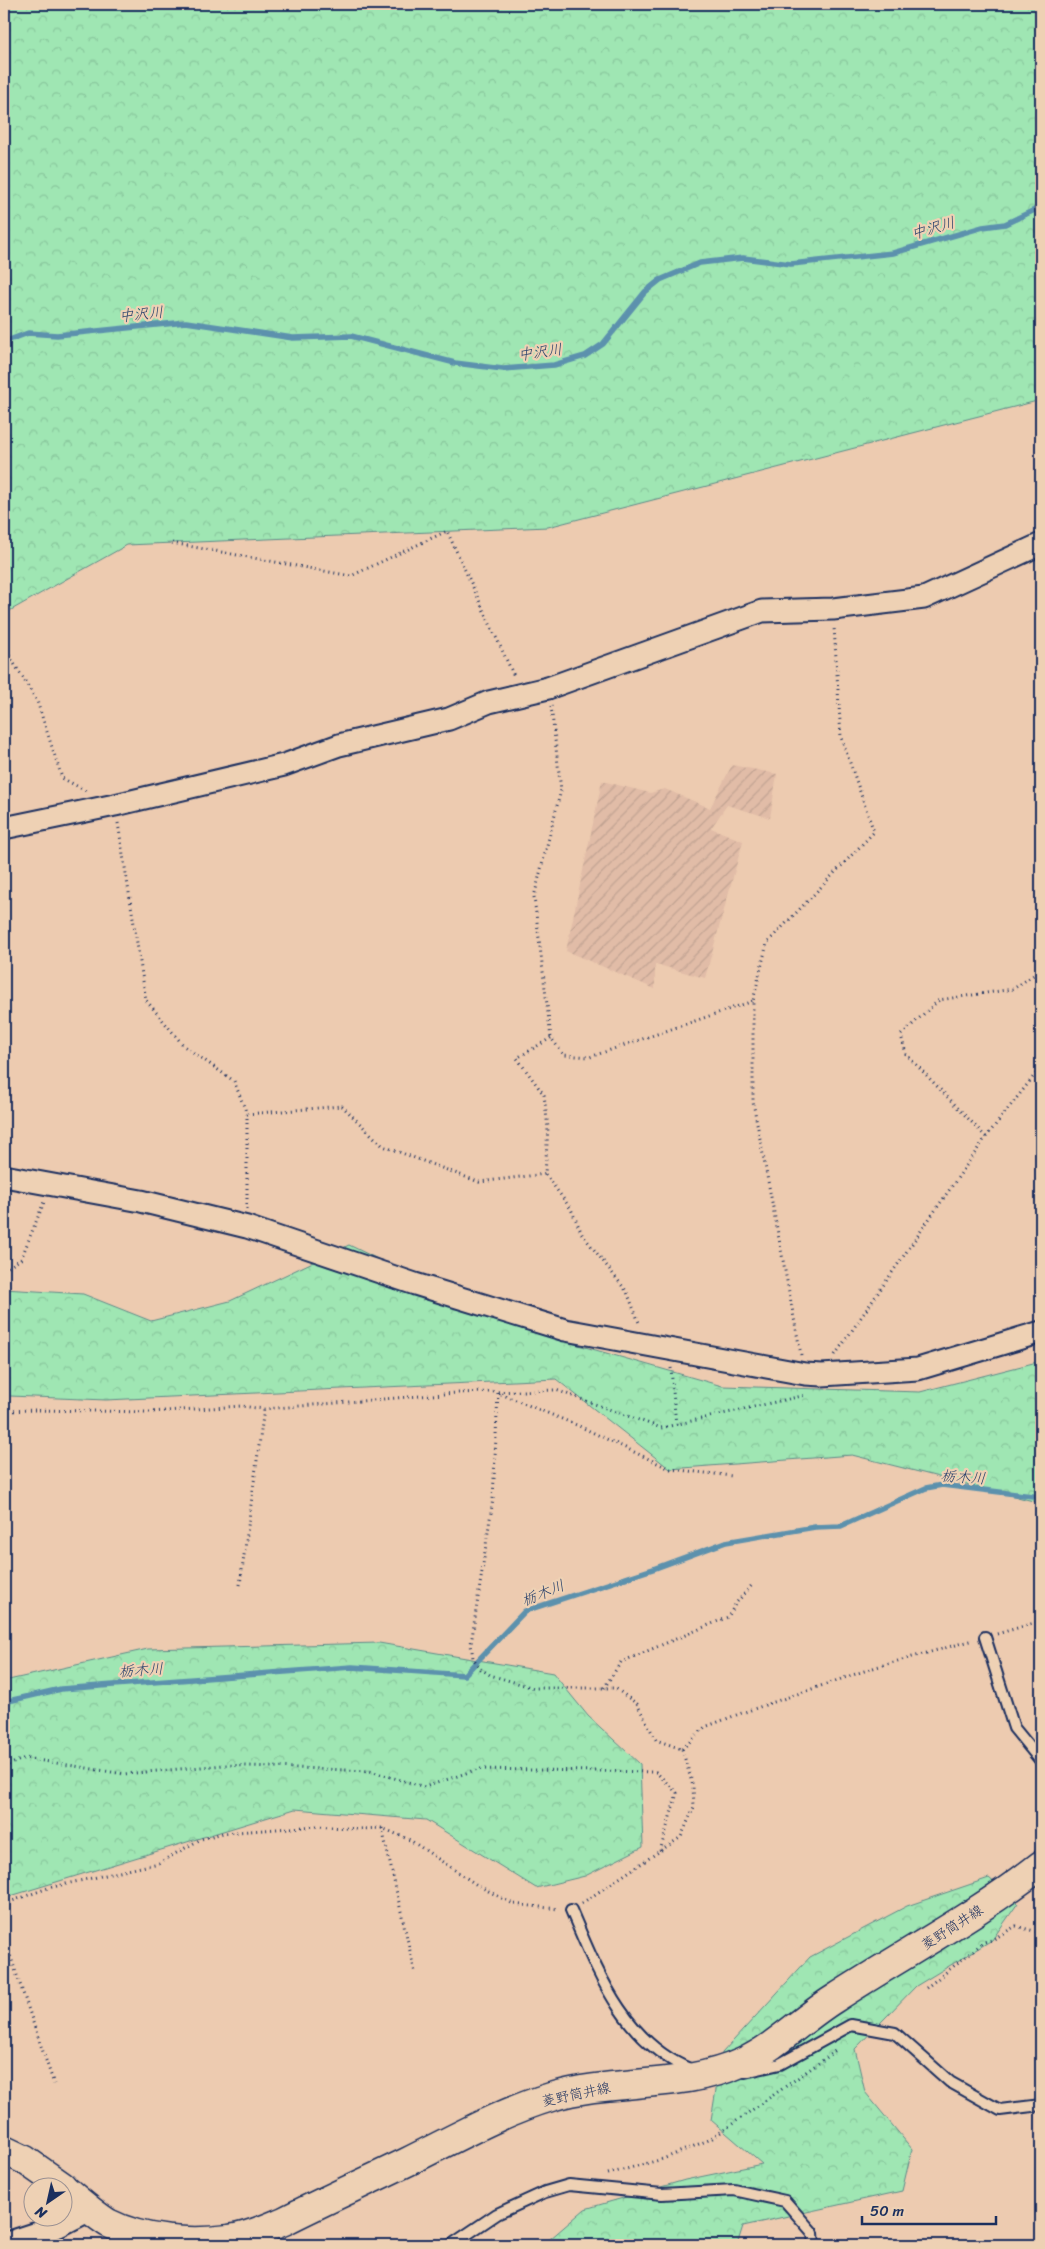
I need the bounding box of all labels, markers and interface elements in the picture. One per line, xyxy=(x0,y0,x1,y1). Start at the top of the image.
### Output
water label: 中沢川 xyxy=(908,209,958,247)
water label: 中沢川 xyxy=(117,299,165,329)
water label: 中沢川 xyxy=(516,336,564,368)
water label: 栃木川 xyxy=(940,1462,986,1492)
water label: 栃木川 xyxy=(517,1573,569,1613)
water label: 栃木川 xyxy=(118,1655,164,1685)
street label: 菱野筒井線 xyxy=(916,1898,988,1957)
street label: 菱野筒井線 xyxy=(539,2075,613,2114)
north arrow xyxy=(22,2176,72,2226)
scale bar xyxy=(862,2194,996,2226)
text: 50 m xyxy=(870,2198,905,2224)
text: N xyxy=(30,2199,53,2226)

